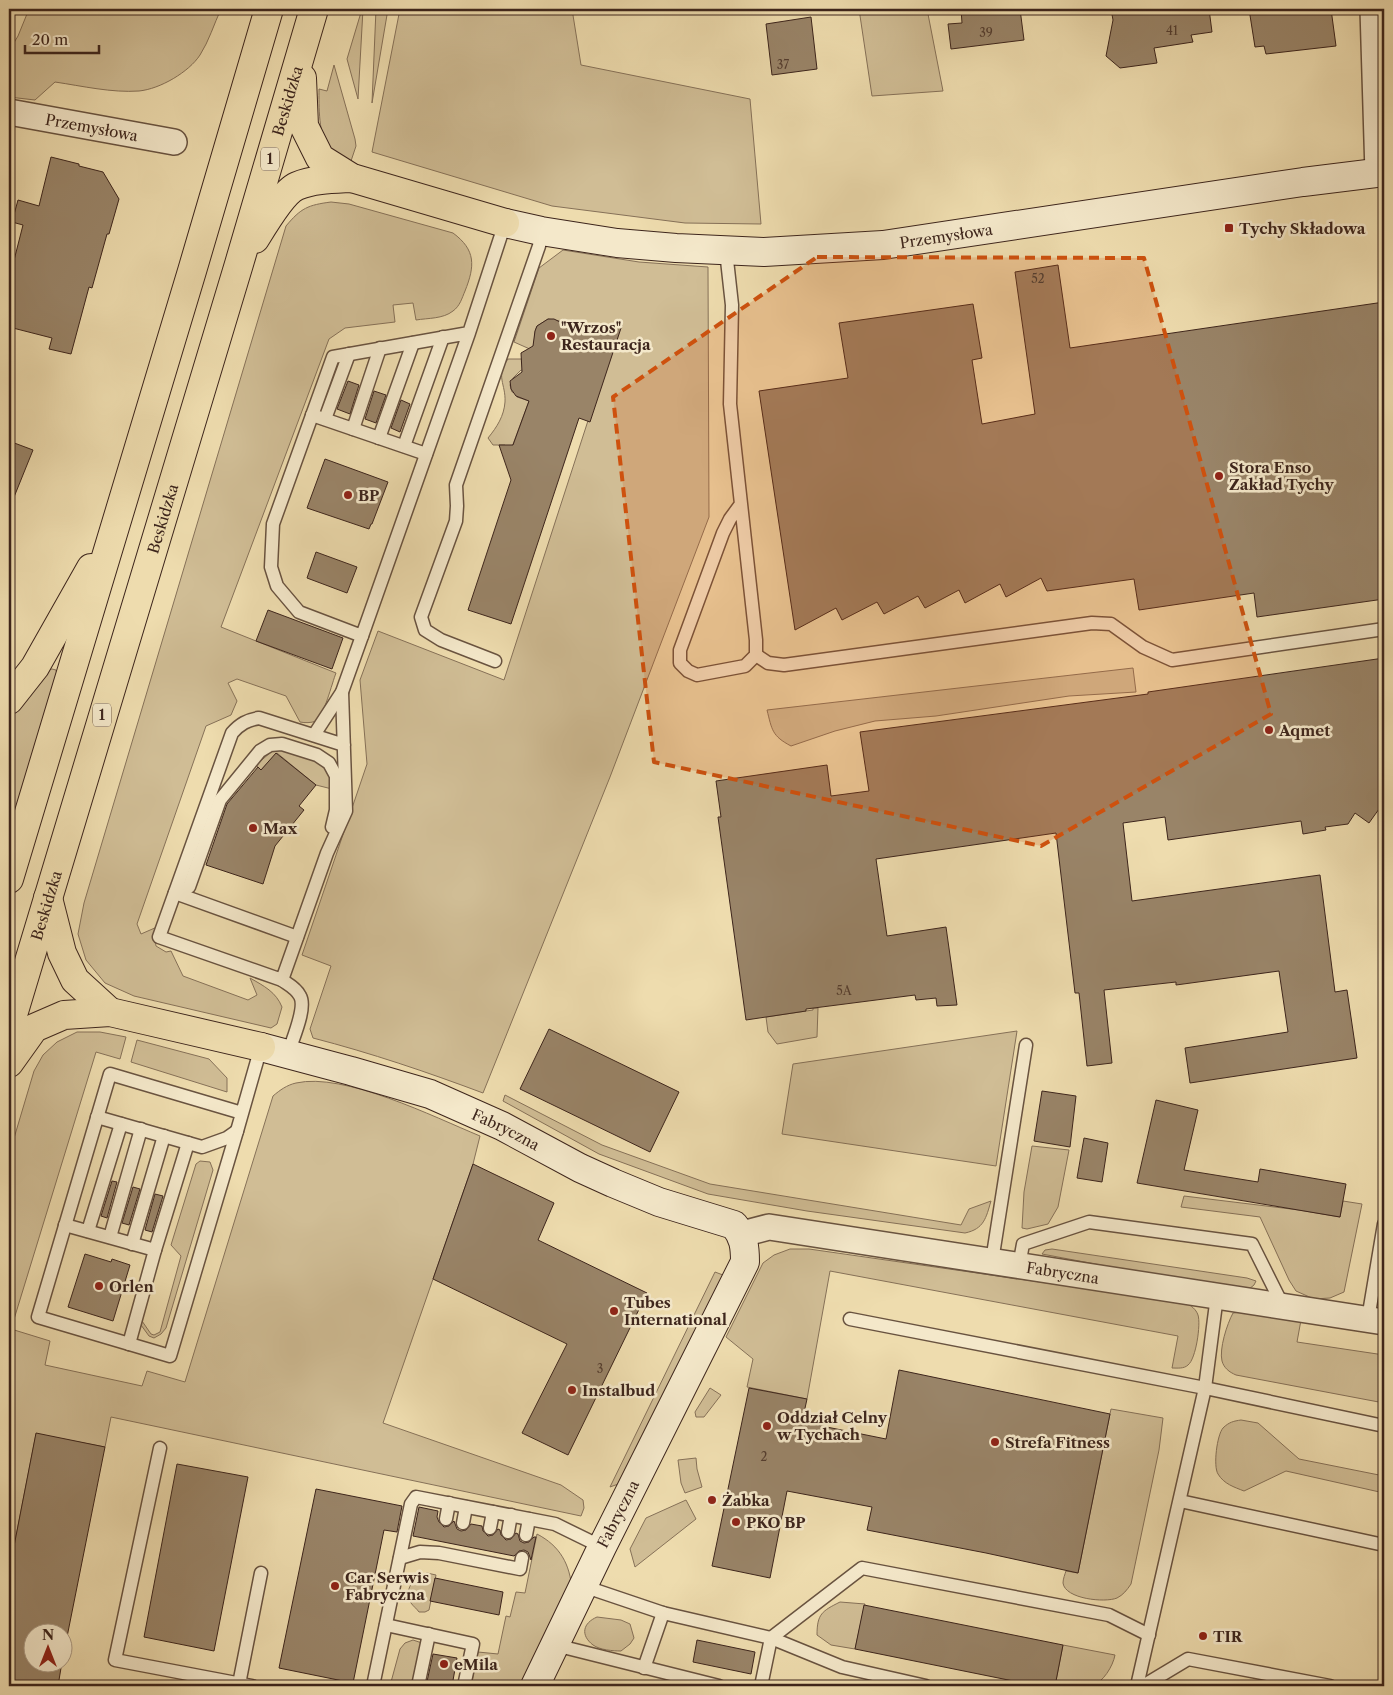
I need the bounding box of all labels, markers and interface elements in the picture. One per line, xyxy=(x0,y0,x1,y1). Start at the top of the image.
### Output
scale bar xyxy=(25,22,99,54)
house number: 41 xyxy=(1166,23,1178,38)
house number: 39 xyxy=(979,25,993,40)
text: 20 m xyxy=(32,30,68,49)
house number: 37 xyxy=(777,57,789,72)
street label: Beskidzka xyxy=(268,64,306,138)
street label: Przemysłowa xyxy=(44,109,140,145)
road number: 1 xyxy=(261,148,279,170)
street label: Przemysłowa xyxy=(898,219,994,252)
place label: Tychy Składowa xyxy=(1239,219,1366,238)
marker: Tychy Składowa xyxy=(1223,222,1235,234)
house number: 52 xyxy=(1031,271,1045,286)
place label: "Wrzos" Restauracja xyxy=(561,318,651,354)
marker: "Wrzos" Restauracja xyxy=(545,330,557,342)
place label: Stora Enso Zakład Tychy xyxy=(1229,458,1334,494)
marker: Stora Enso Zakład Tychy xyxy=(1213,470,1225,482)
street label: Beskidzka xyxy=(143,481,182,556)
place label: BP xyxy=(358,486,379,505)
marker: BP xyxy=(342,489,354,501)
road number: 1 xyxy=(93,704,111,726)
place label: Aqmet xyxy=(1278,721,1330,740)
marker: Aqmet xyxy=(1263,724,1275,736)
place label: Max xyxy=(263,819,297,838)
marker: Max xyxy=(247,822,259,834)
street label: Beskidzka xyxy=(26,868,65,943)
house number: 5A xyxy=(836,983,853,998)
street label: Fabryczna xyxy=(469,1104,543,1154)
street label: Fabryczna xyxy=(1025,1257,1100,1287)
place label: Orlen xyxy=(109,1277,154,1296)
marker: Orlen xyxy=(93,1280,105,1292)
place label: Tubes International xyxy=(624,1293,727,1329)
marker: Tubes International xyxy=(608,1305,620,1317)
house number: 3 xyxy=(597,1361,603,1376)
place label: Instalbud xyxy=(582,1381,655,1400)
marker: Instalbud xyxy=(566,1384,578,1396)
place label: Oddział Celny w Tychach xyxy=(776,1408,888,1444)
marker: Oddział Celny w Tychach xyxy=(761,1420,773,1432)
place label: Strefa Fitness xyxy=(1005,1433,1110,1452)
marker: Strefa Fitness xyxy=(989,1436,1001,1448)
house number: 2 xyxy=(761,1449,768,1464)
street label: Fabryczna xyxy=(593,1477,643,1551)
place label: Żabka xyxy=(722,1491,770,1510)
marker: Żabka xyxy=(706,1494,718,1506)
place label: PKO BP xyxy=(746,1513,806,1532)
marker: PKO BP xyxy=(730,1516,742,1528)
place label: Car Serwis Fabryczna xyxy=(345,1568,429,1604)
marker: Car Serwis Fabryczna xyxy=(329,1580,341,1592)
north arrow xyxy=(22,1622,72,1672)
text: N xyxy=(42,1626,54,1644)
place label: TIR xyxy=(1213,1627,1244,1646)
marker: TIR xyxy=(1197,1630,1209,1642)
place label: eMila xyxy=(454,1655,498,1674)
marker: eMila xyxy=(438,1658,450,1670)

